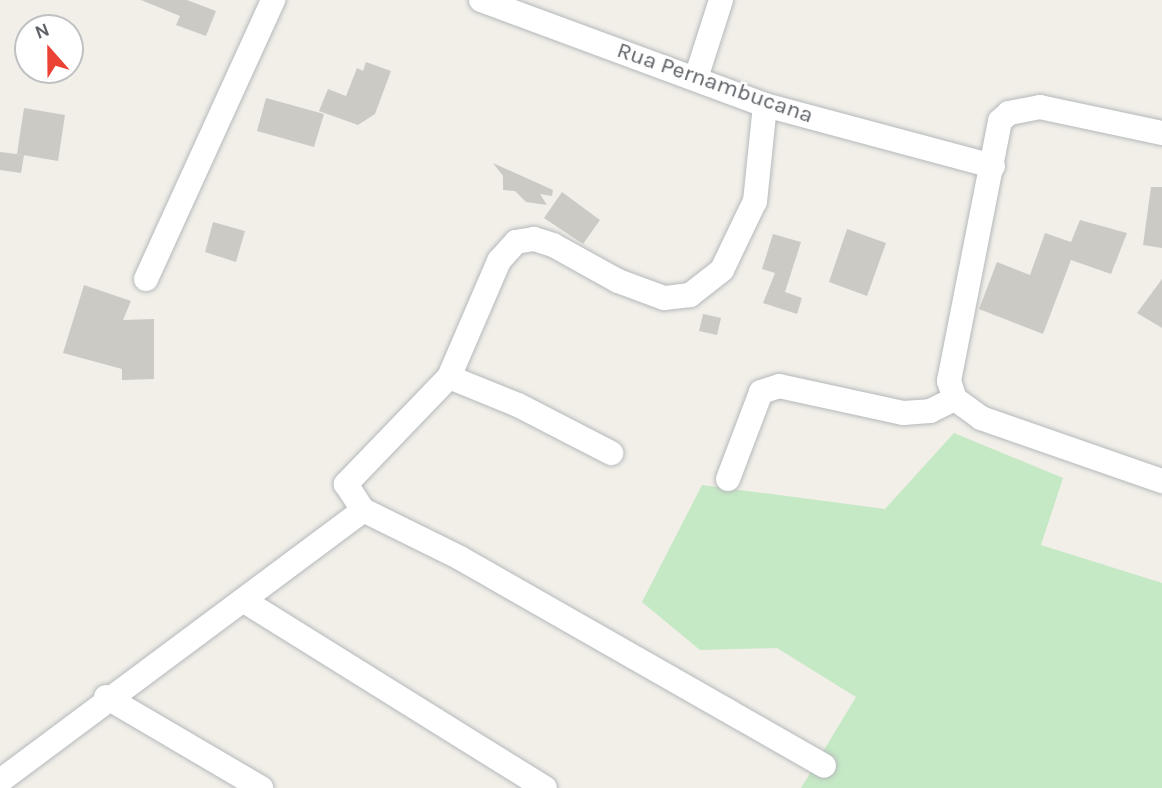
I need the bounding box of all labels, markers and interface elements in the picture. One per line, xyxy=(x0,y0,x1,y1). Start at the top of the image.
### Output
north arrow xyxy=(14,14,84,84)
text: N xyxy=(32,19,52,44)
street label: Rua Pernambucana xyxy=(613,36,817,130)

